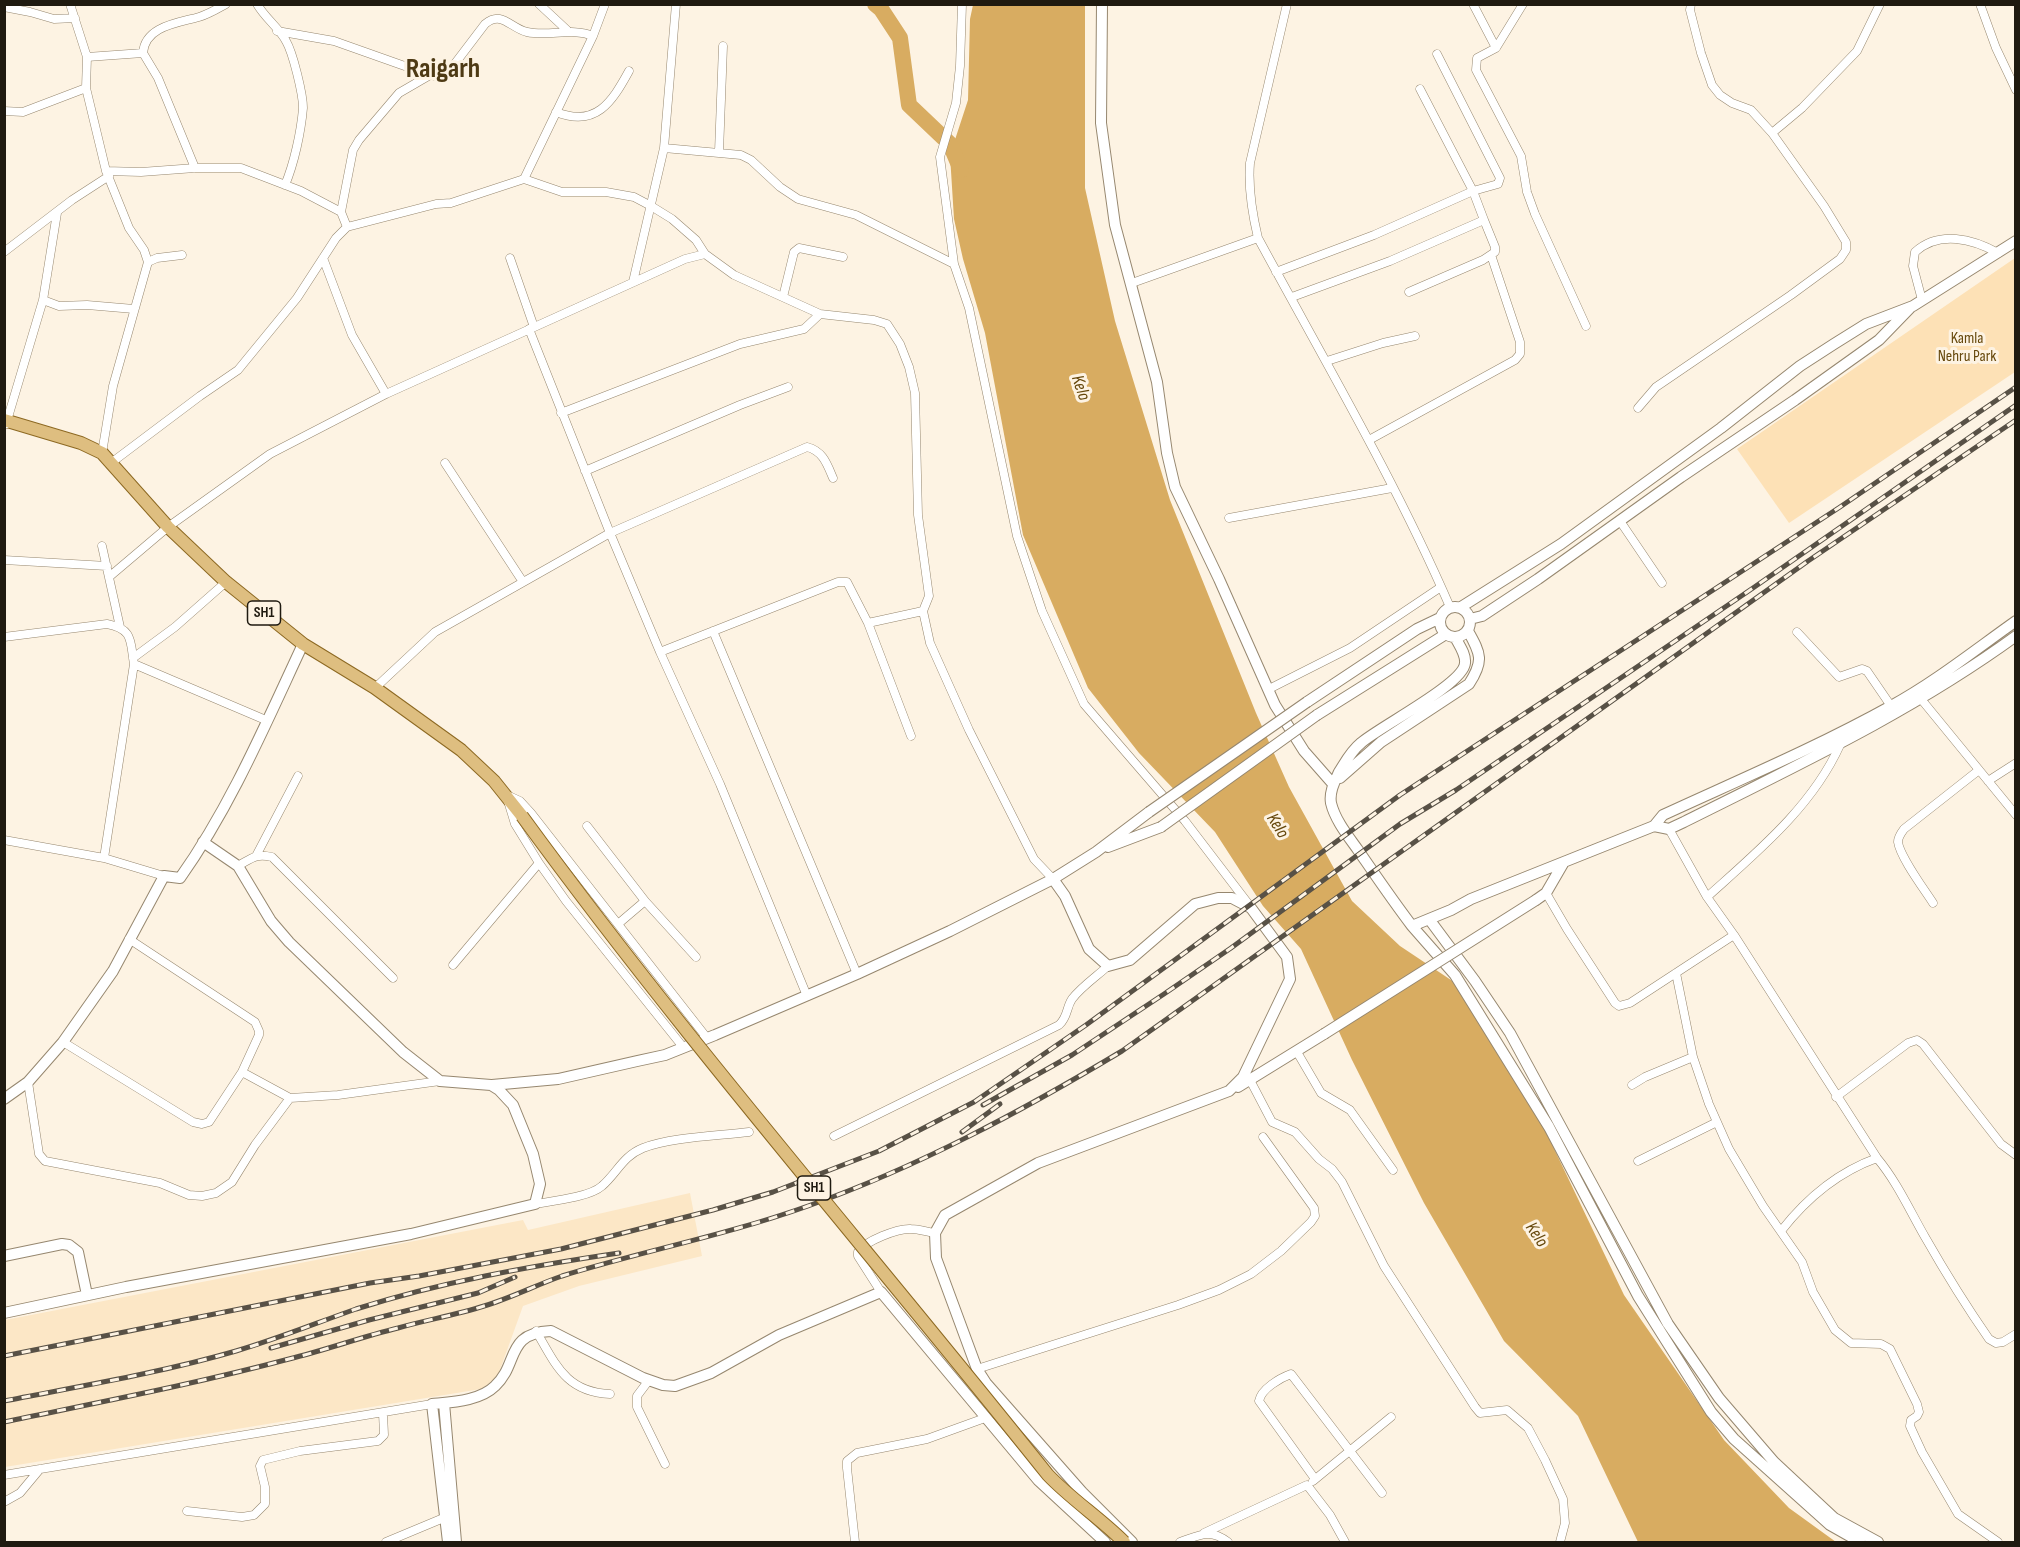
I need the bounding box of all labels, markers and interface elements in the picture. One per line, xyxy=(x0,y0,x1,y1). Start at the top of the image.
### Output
district label: Raigarh xyxy=(406,53,480,87)
park label: Kamla Nehru Park xyxy=(1938,329,1996,367)
water label: Kelo xyxy=(1066,373,1094,403)
road number: SH1 xyxy=(248,601,280,625)
water label: Kelo xyxy=(1261,810,1293,842)
road number: SH1 xyxy=(798,1176,830,1200)
water label: Kelo xyxy=(1520,1218,1552,1252)

